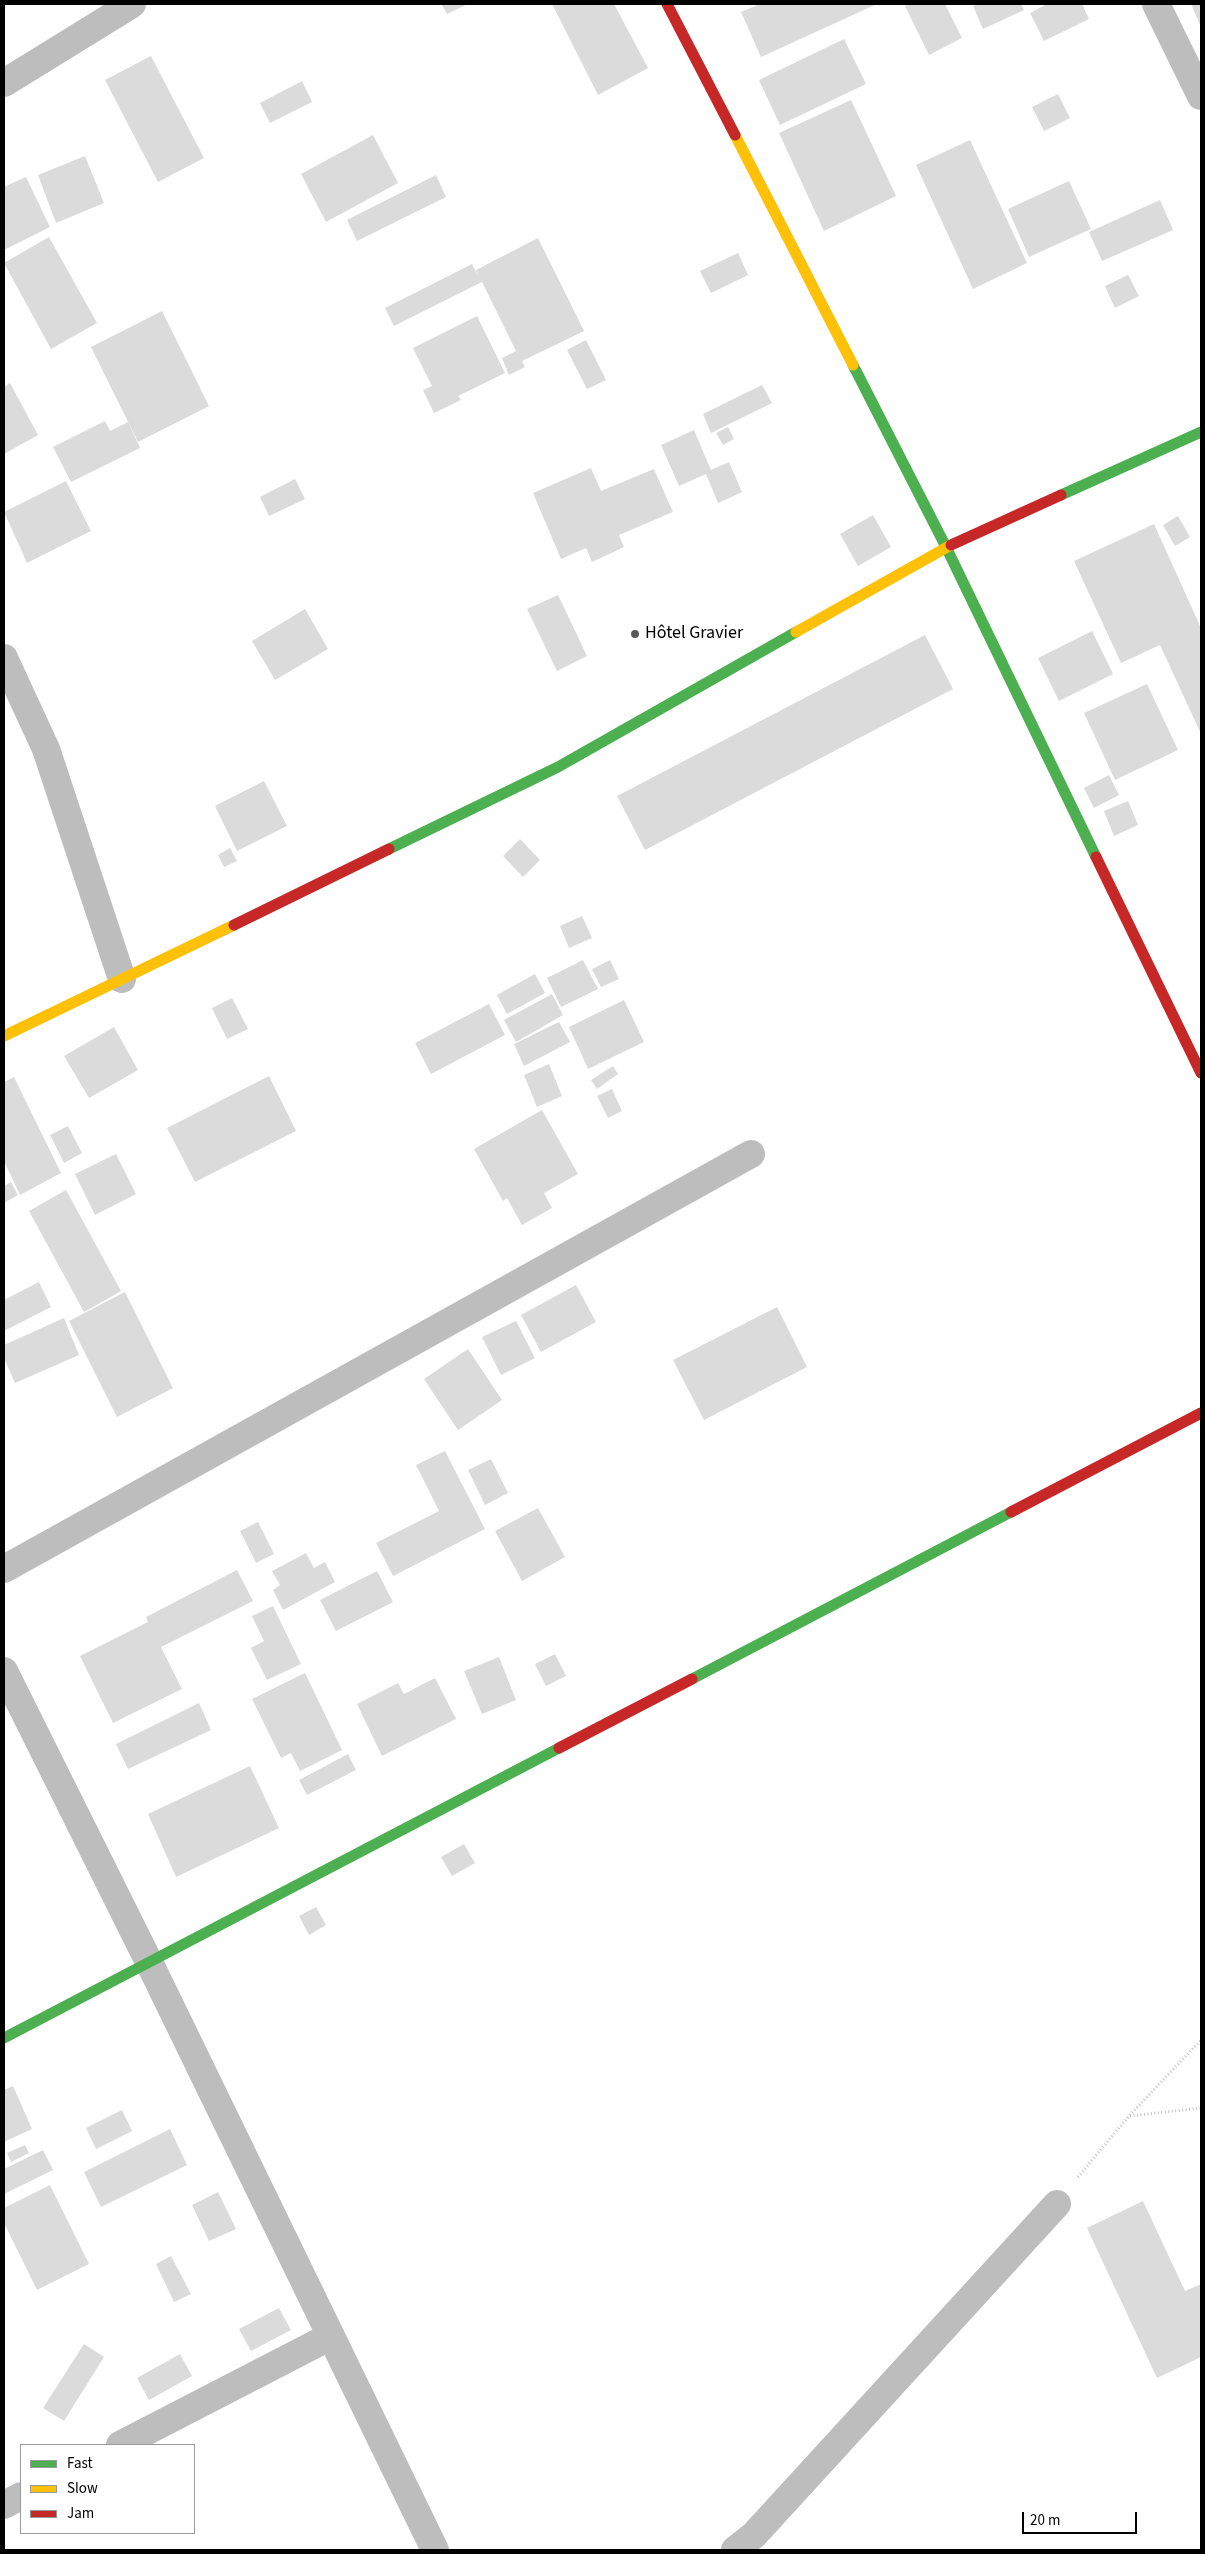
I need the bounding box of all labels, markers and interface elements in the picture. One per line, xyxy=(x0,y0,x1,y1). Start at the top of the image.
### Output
place label: Hôtel Gravier xyxy=(645,623,743,645)
marker: Hôtel Gravier xyxy=(629,628,641,640)
legend xyxy=(20,2444,195,2534)
text: Fast xyxy=(67,2453,93,2474)
text: Slow xyxy=(67,2478,98,2499)
scale bar xyxy=(1025,2502,1140,2534)
text: Jam xyxy=(67,2503,94,2524)
text: 20 m xyxy=(1030,2510,1060,2531)

